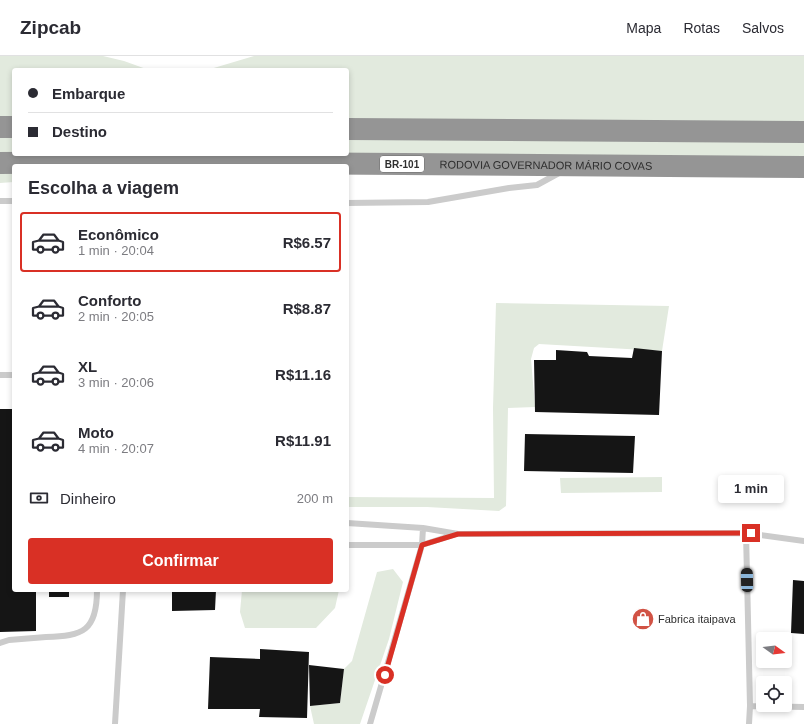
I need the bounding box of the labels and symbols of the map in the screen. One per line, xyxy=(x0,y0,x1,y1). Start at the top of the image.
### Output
road number: BR-101 xyxy=(380,156,424,172)
street label: RODOVIA GOVERNADOR MÁRIO COVAS xyxy=(440,158,652,172)
callout: 1 min xyxy=(718,475,784,503)
route end xyxy=(742,524,760,542)
car xyxy=(741,568,753,592)
shop icon: Fabrica itaipava xyxy=(630,606,656,632)
place label: Fabrica itaipava xyxy=(658,613,737,625)
north arrow xyxy=(756,632,792,668)
route start xyxy=(376,666,394,684)

